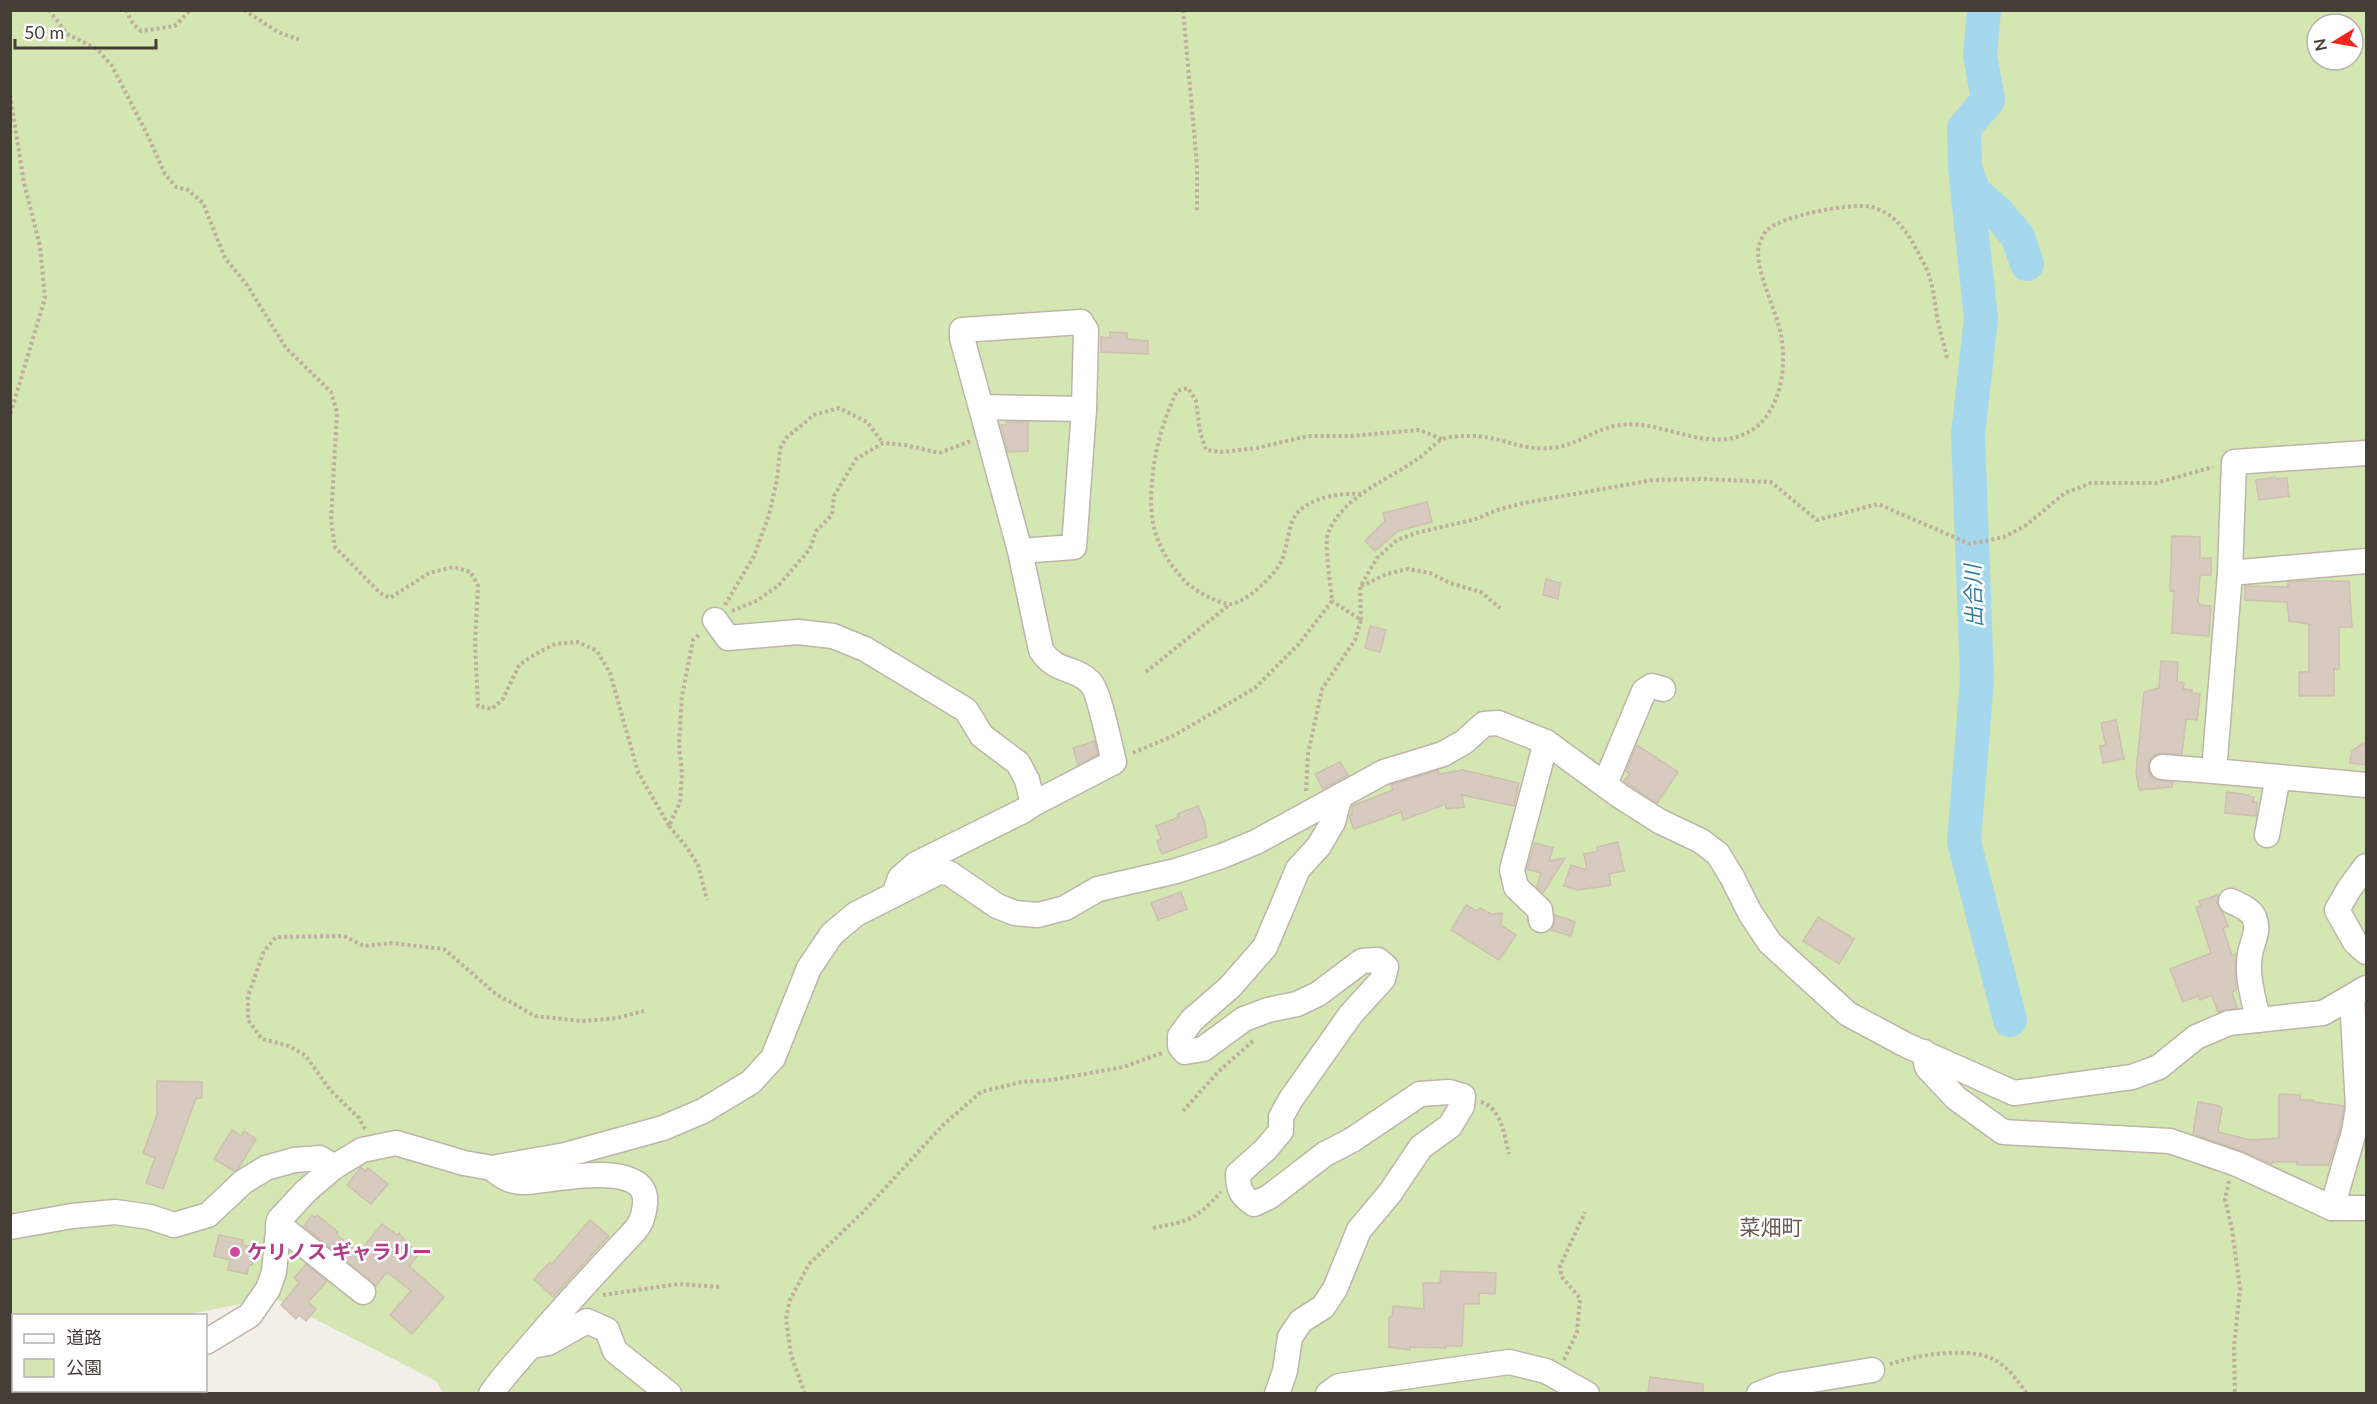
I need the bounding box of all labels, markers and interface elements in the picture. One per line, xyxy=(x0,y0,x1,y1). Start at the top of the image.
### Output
scale bar xyxy=(15,12,156,50)
north arrow xyxy=(2305,12,2365,72)
text: 50 m xyxy=(24,21,64,43)
text: N xyxy=(2309,37,2330,53)
water label: 出合川 xyxy=(1959,562,1986,628)
district label: 菜畑町 xyxy=(1740,1214,1803,1239)
place label: ケリノス ギャラリー xyxy=(247,1239,432,1263)
marker: ケリノス ギャラリー xyxy=(228,1245,242,1259)
legend xyxy=(12,1314,207,1392)
text: 道路 xyxy=(66,1326,102,1348)
text: 公園 xyxy=(66,1356,102,1378)

